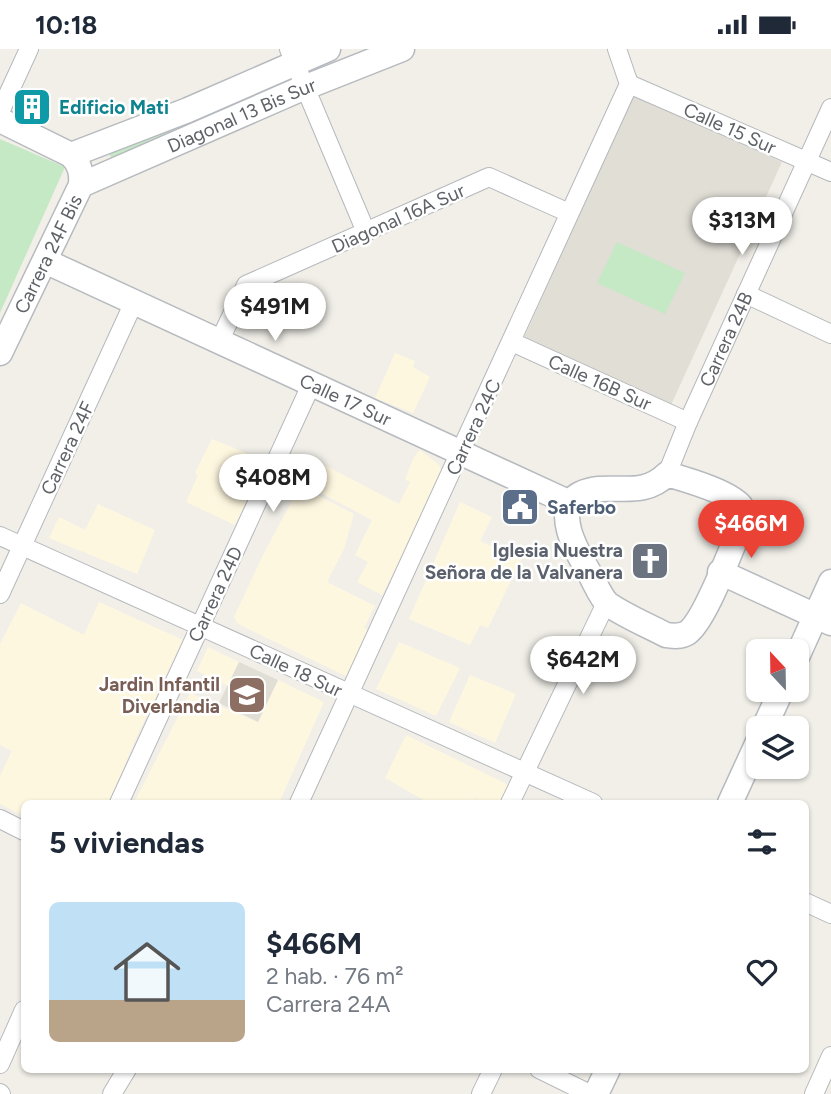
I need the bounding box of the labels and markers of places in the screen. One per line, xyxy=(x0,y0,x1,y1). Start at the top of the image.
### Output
building icon: Edificio Mati xyxy=(11,86,53,128)
place label: Edificio Mati xyxy=(59,96,169,119)
pin: $313M xyxy=(693,197,791,257)
pin: $491M xyxy=(226,283,324,343)
pin: $408M xyxy=(224,455,322,514)
public building icon: Saferbo xyxy=(499,486,541,528)
place label: Saferbo xyxy=(547,496,616,519)
pin: $466M xyxy=(702,501,800,560)
place label: Iglesia Nuestra Señora de la Valvanera xyxy=(425,539,623,584)
church icon: Iglesia Nuestra Señora de la Valvanera xyxy=(629,540,671,582)
pin: $642M xyxy=(534,637,632,696)
place label: Jardin Infantil Diverlandia xyxy=(99,673,220,718)
school or university icon: Jardin Infantil Diverlandia xyxy=(226,674,268,716)

